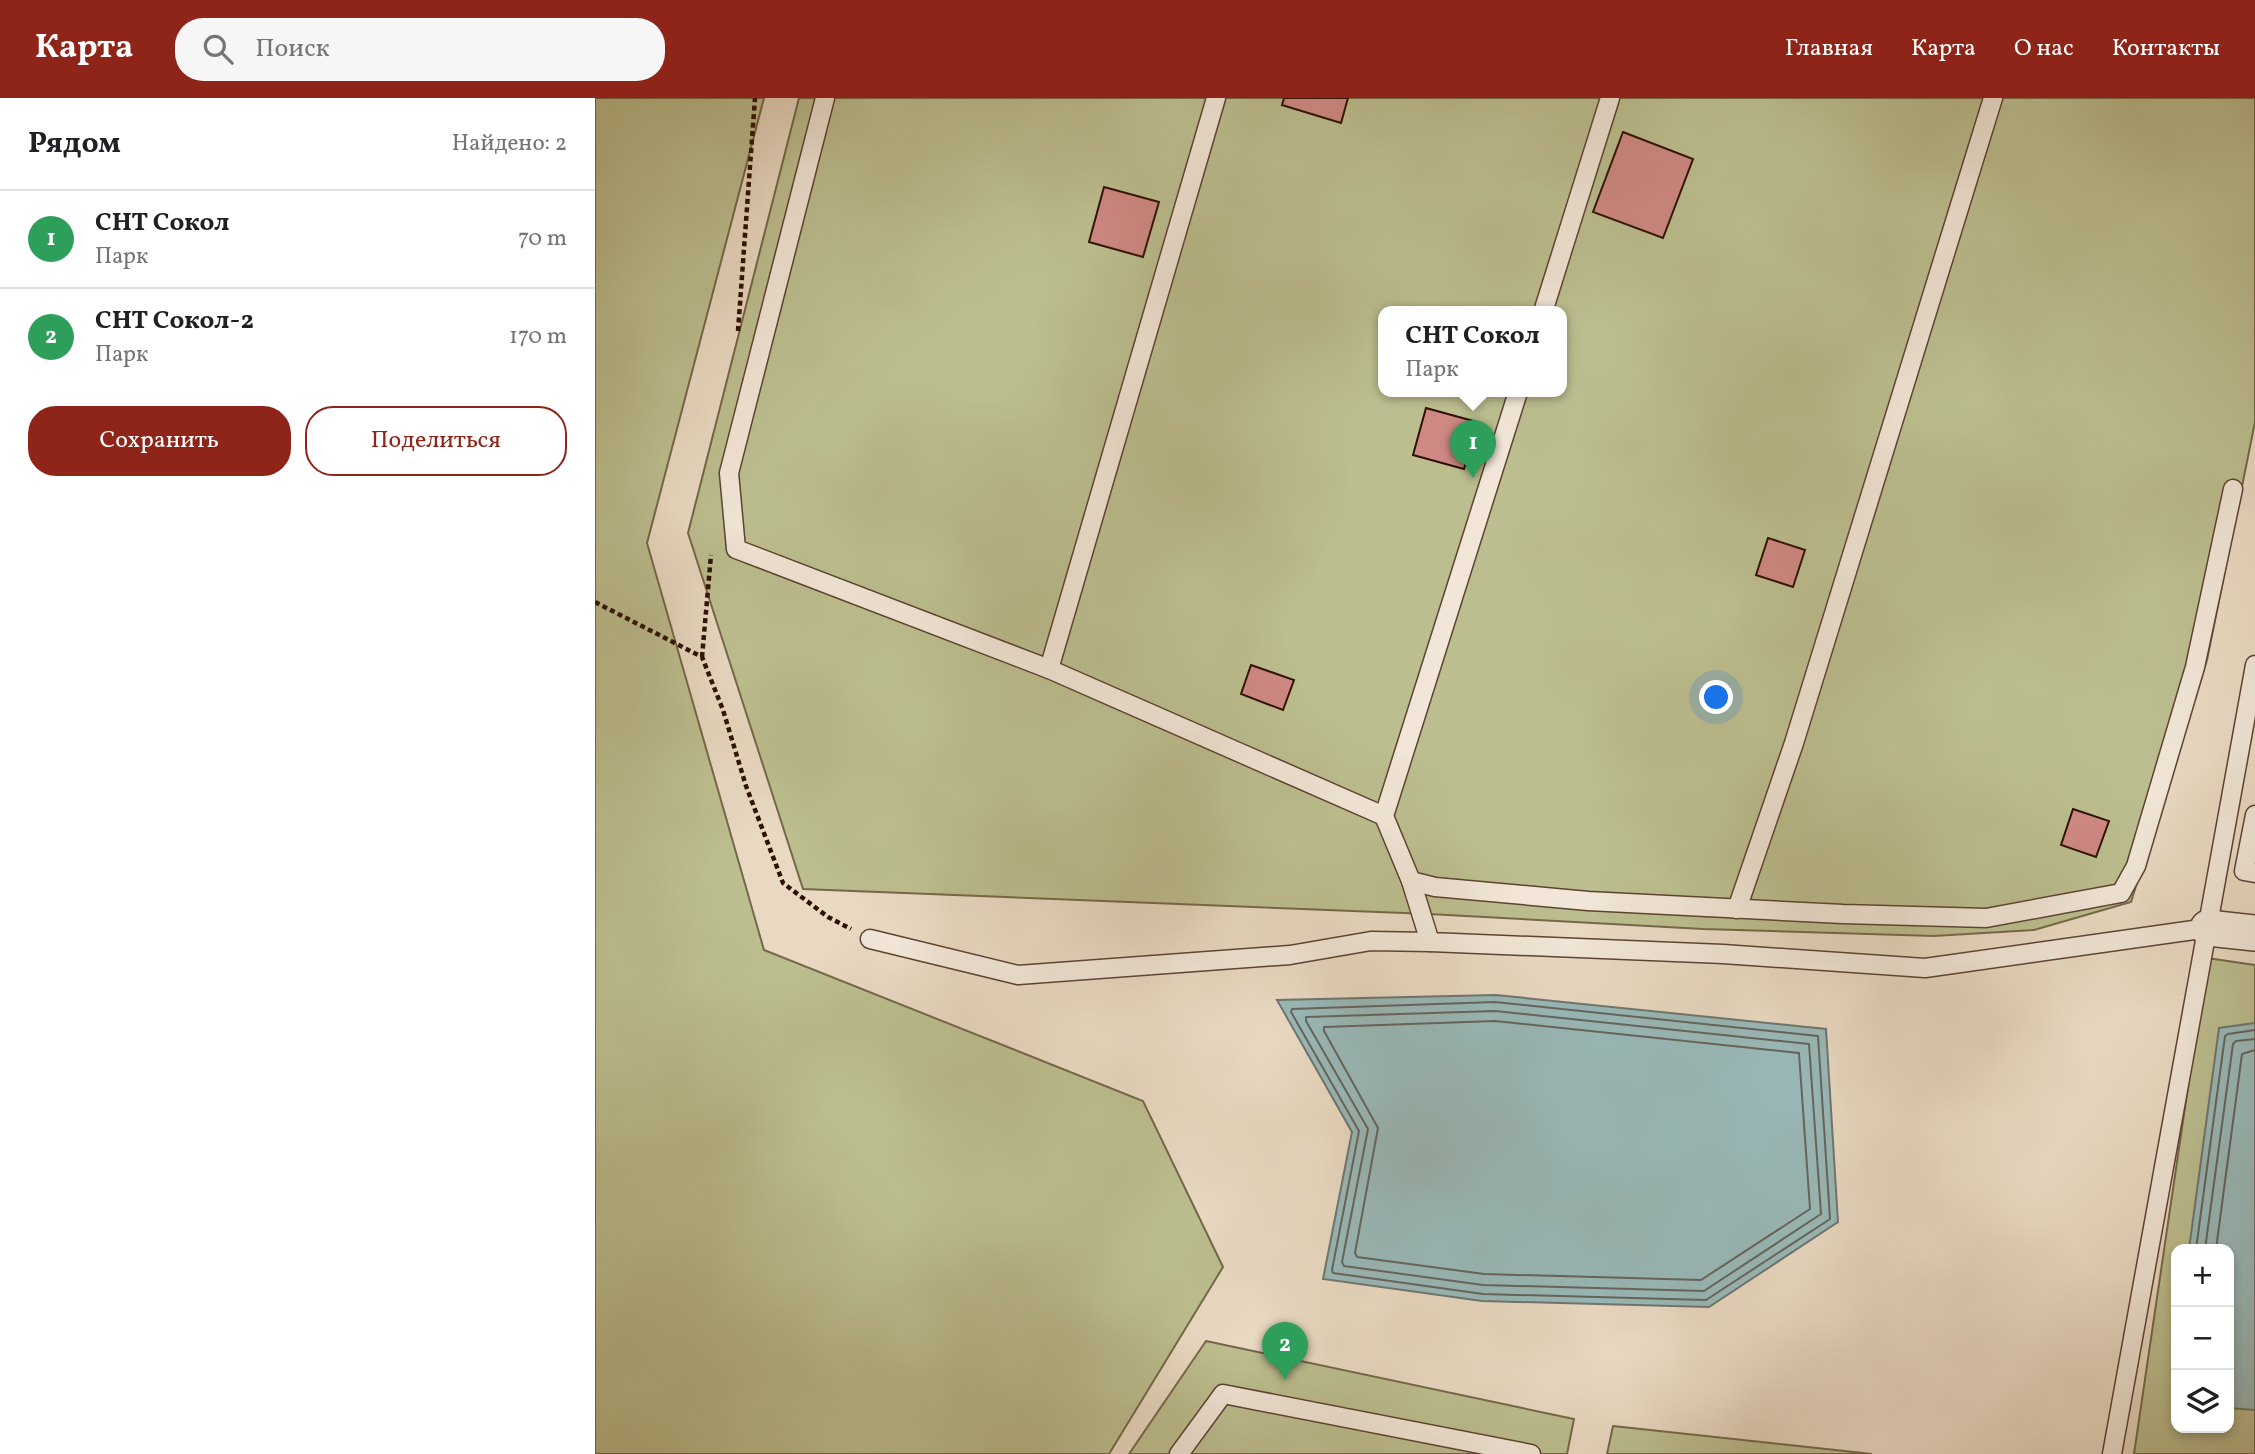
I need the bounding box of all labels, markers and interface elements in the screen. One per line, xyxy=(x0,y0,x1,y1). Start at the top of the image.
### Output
search box xyxy=(175,18,665,81)
text: Карта xyxy=(35,26,133,72)
icon: search xyxy=(199,30,237,68)
text: Поиск xyxy=(255,31,330,67)
text: Главная xyxy=(1785,32,1873,66)
text: Карта xyxy=(1911,32,1976,66)
text: О нас xyxy=(2014,32,2074,66)
text: Контакты xyxy=(2112,32,2220,66)
text: Рядом xyxy=(28,123,121,165)
text: Найдено: 2 xyxy=(452,128,567,160)
text: СНТ Сокол xyxy=(95,205,230,241)
text: 1 xyxy=(46,223,56,255)
text: 70 m xyxy=(518,223,567,255)
text: Парк xyxy=(95,241,148,273)
text: СНТ Сокол-2 xyxy=(95,303,254,339)
popup xyxy=(1378,306,1567,397)
text: СНТ Сокол xyxy=(1405,318,1540,354)
text: 2 xyxy=(45,321,57,353)
text: 170 m xyxy=(509,321,567,353)
text: Парк xyxy=(95,339,148,371)
text: Парк xyxy=(1405,354,1459,386)
button: Сохранить xyxy=(28,406,291,476)
button: Поделиться xyxy=(305,406,567,476)
pin: 1 xyxy=(1450,420,1496,478)
your location xyxy=(1699,680,1733,714)
map controls xyxy=(2171,1244,2234,1433)
button: + xyxy=(2171,1244,2234,1307)
button: − xyxy=(2171,1307,2234,1370)
pin: 2 xyxy=(1262,1322,1308,1380)
button: layers xyxy=(2171,1370,2234,1433)

